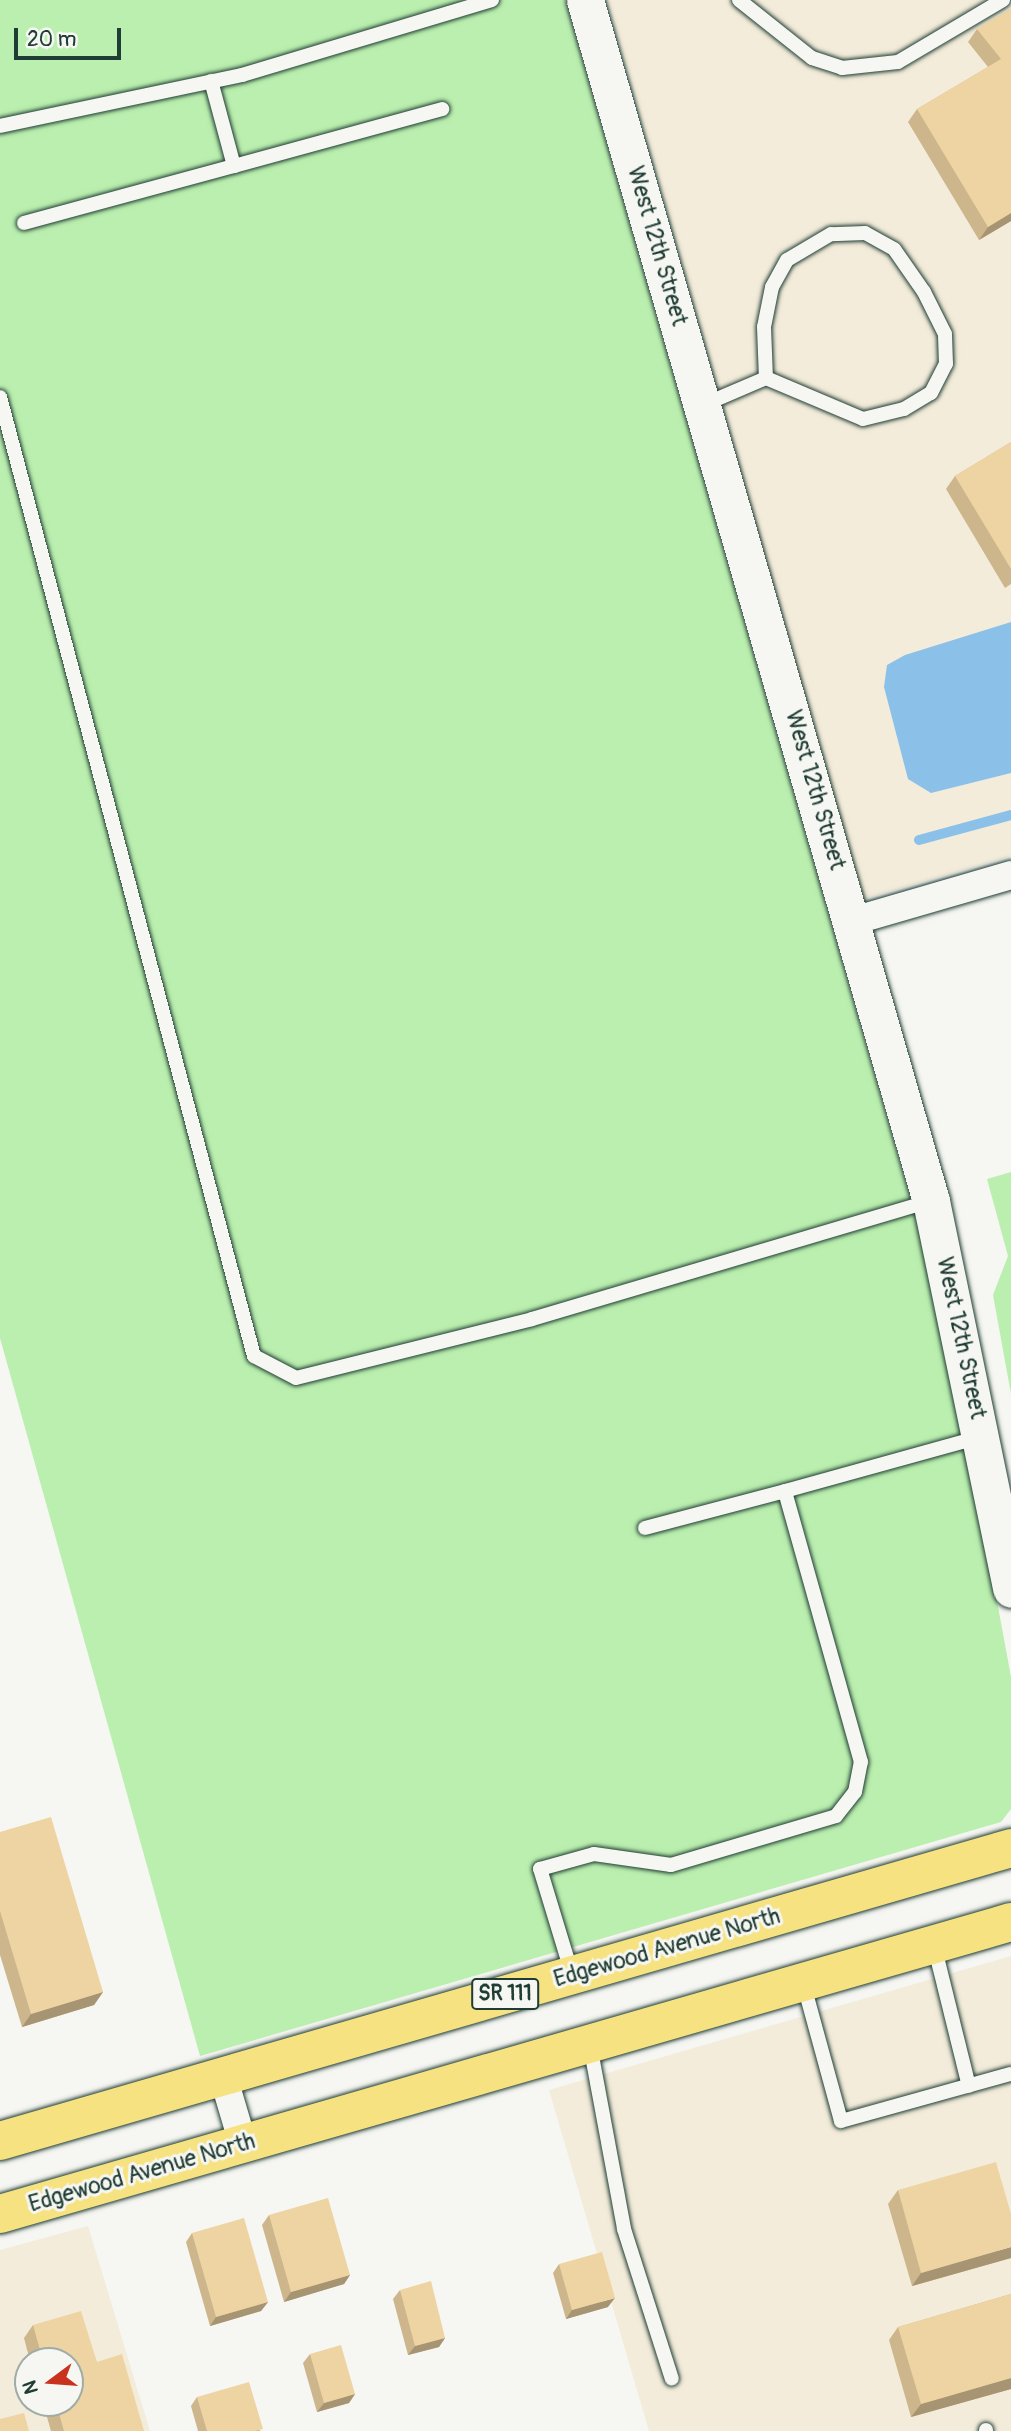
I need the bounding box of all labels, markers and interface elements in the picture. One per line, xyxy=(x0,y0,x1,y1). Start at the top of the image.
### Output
scale bar xyxy=(18,14,124,58)
text: 20 m xyxy=(27,26,76,53)
street label: West 12th Street xyxy=(621,163,693,329)
street label: West 12th Street xyxy=(779,707,851,873)
street label: West 12th Street xyxy=(930,1255,992,1421)
street label: Edgewood Avenue North xyxy=(551,1902,783,1994)
road number: SR 111 xyxy=(470,1976,540,2011)
street label: Edgewood Avenue North xyxy=(26,2127,258,2219)
north arrow xyxy=(14,2347,84,2417)
text: N xyxy=(17,2378,44,2397)

